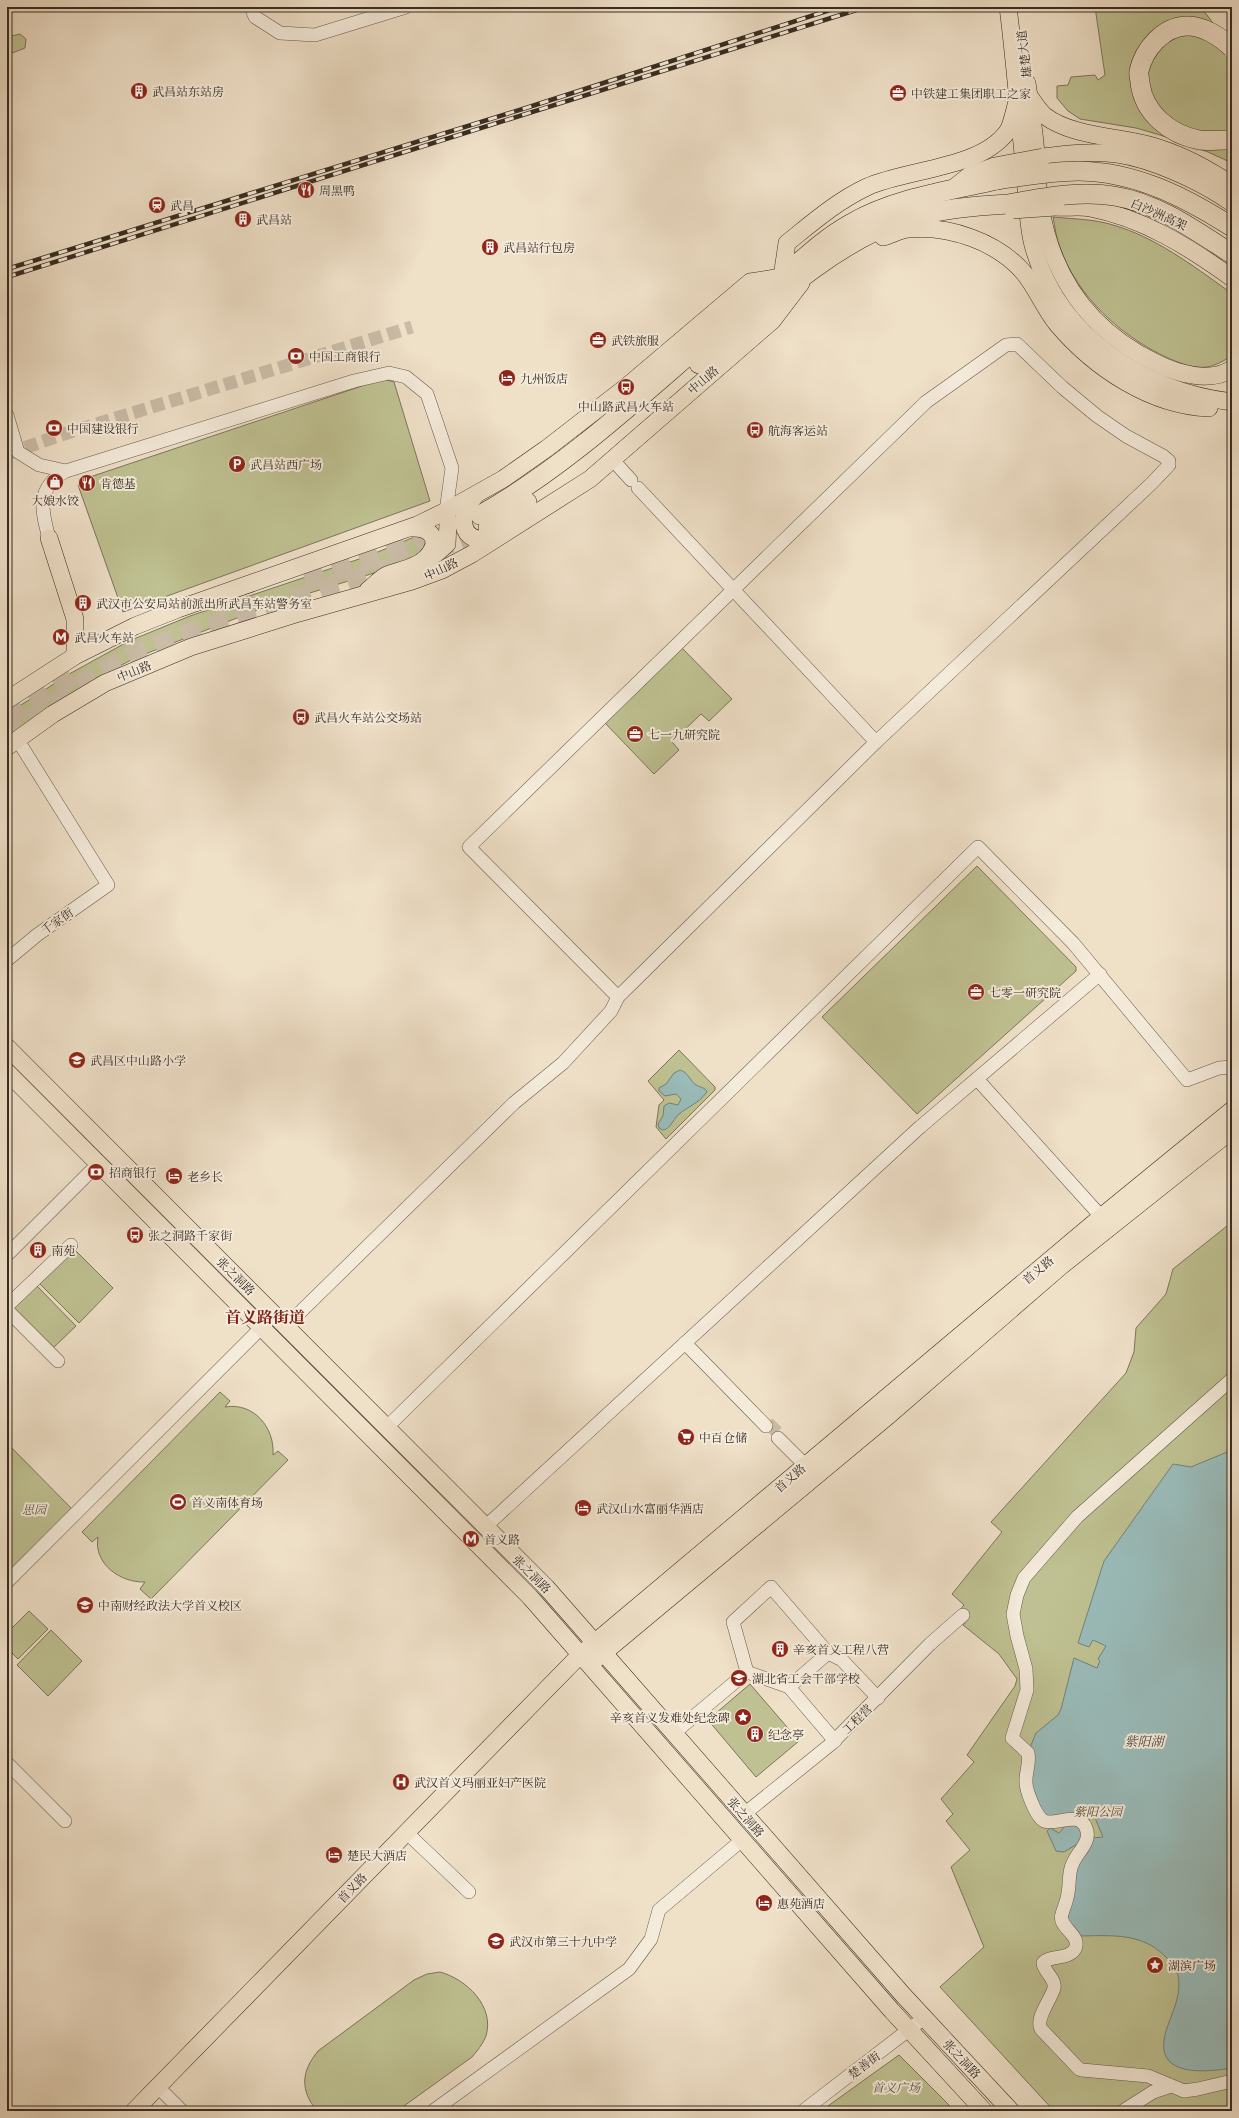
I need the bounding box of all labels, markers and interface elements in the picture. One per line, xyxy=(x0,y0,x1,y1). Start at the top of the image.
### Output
street label: 雄楚大道 xyxy=(1014,29,1034,79)
building icon: 武昌站东站房 xyxy=(129,81,149,101)
office icon: 中铁建工集团职工之家 xyxy=(888,83,908,103)
place label: 武昌站东站房 xyxy=(152,84,224,99)
place label: 中铁建工集团职工之家 xyxy=(911,86,1031,101)
restaurant icon: 周黑鸭 xyxy=(296,180,316,200)
place label: 周黑鸭 xyxy=(319,183,355,198)
station icon: 武昌 xyxy=(147,195,167,215)
street label: 白沙洲高架 xyxy=(1129,195,1189,233)
place label: 武昌 xyxy=(170,198,194,213)
building icon: 武昌站 xyxy=(233,209,253,229)
place label: 武昌站 xyxy=(256,212,292,227)
building icon: 武昌站行包房 xyxy=(480,237,500,257)
place label: 武昌站行包房 xyxy=(503,240,575,255)
office icon: 武铁旅服 xyxy=(588,330,608,350)
place label: 武铁旅服 xyxy=(611,333,659,348)
bank icon: 中国工商银行 xyxy=(286,346,306,366)
place label: 中国工商银行 xyxy=(309,349,381,364)
street label: 中山路 xyxy=(684,363,722,397)
hotel icon: 九州饭店 xyxy=(497,368,517,388)
place label: 九州饭店 xyxy=(520,371,568,386)
bus stop icon: 中山路武昌火车站 xyxy=(616,377,636,397)
place label: 中山路武昌火车站 xyxy=(578,399,674,414)
bank icon: 中国建设银行 xyxy=(44,418,64,438)
bus stop icon: 航海客运站 xyxy=(745,420,765,440)
place label: 中国建设银行 xyxy=(67,421,139,436)
place label: 航海客运站 xyxy=(768,423,828,438)
parking icon: 武昌站西广场 xyxy=(227,454,247,474)
place label: 武昌站西广场 xyxy=(250,457,322,472)
shop icon: 大娘水饺 xyxy=(45,472,65,492)
restaurant icon: 肯德基 xyxy=(77,473,97,493)
place label: 肯德基 xyxy=(100,476,136,491)
place label: 大娘水饺 xyxy=(31,493,79,508)
street label: 中山路 xyxy=(422,555,460,583)
building icon: 武汉市公安局站前派出所武昌车站警务室 xyxy=(73,593,93,613)
place label: 武汉市公安局站前派出所武昌车站警务室 xyxy=(96,596,312,611)
metro station icon: 武昌火车站 xyxy=(51,627,71,647)
place label: 武昌火车站 xyxy=(74,630,134,645)
street label: 中山路 xyxy=(114,657,154,685)
bus stop icon: 武昌火车站公交场站 xyxy=(291,707,311,727)
place label: 武昌火车站公交场站 xyxy=(314,710,422,725)
office icon: 七一九研究院 xyxy=(625,724,645,744)
place label: 七一九研究院 xyxy=(648,727,720,742)
street label: 千家街 xyxy=(38,904,77,937)
office icon: 七零一研究院 xyxy=(966,982,986,1002)
place label: 七零一研究院 xyxy=(989,985,1061,1000)
school or university icon: 武昌区中山路小学 xyxy=(67,1050,87,1070)
place label: 武昌区中山路小学 xyxy=(90,1053,186,1068)
bank icon: 招商银行 xyxy=(86,1162,106,1182)
place label: 招商银行 xyxy=(109,1165,157,1180)
hotel icon: 老乡长 xyxy=(164,1166,184,1186)
place label: 老乡长 xyxy=(187,1169,223,1184)
bus stop icon: 张之洞路千家街 xyxy=(125,1225,145,1245)
place label: 张之洞路千家街 xyxy=(148,1228,233,1243)
building icon: 南苑 xyxy=(28,1240,48,1260)
place label: 南苑 xyxy=(51,1243,75,1258)
street label: 首义路 xyxy=(1019,1253,1057,1287)
street label: 张之洞路 xyxy=(214,1254,258,1298)
district label: 首义路街道 xyxy=(225,1307,305,1327)
supermarket icon: 中百仓储 xyxy=(676,1427,696,1447)
place label: 中百仓储 xyxy=(699,1430,747,1445)
street label: 首义路 xyxy=(771,1461,809,1495)
sports icon: 首义南体育场 xyxy=(168,1492,188,1512)
place label: 首义南体育场 xyxy=(191,1495,263,1510)
hotel icon: 武汉山水富丽华酒店 xyxy=(573,1498,593,1518)
place label: 武汉山水富丽华酒店 xyxy=(596,1501,704,1516)
park label: 思园 xyxy=(22,1502,48,1517)
metro station icon: 首义路 xyxy=(461,1529,481,1549)
place label: 首义路 xyxy=(484,1532,520,1547)
street label: 张之洞路 xyxy=(510,1552,554,1596)
school or university icon: 中南财经政法大学首义校区 xyxy=(75,1595,95,1615)
place label: 中南财经政法大学首义校区 xyxy=(98,1598,242,1613)
building icon: 辛亥首义工程八营 xyxy=(770,1639,790,1659)
place label: 辛亥首义工程八营 xyxy=(793,1642,889,1657)
school or university icon: 湖北省工会干部学校 xyxy=(729,1668,749,1688)
place label: 湖北省工会干部学校 xyxy=(752,1671,860,1686)
street label: 工程营 xyxy=(839,1701,875,1737)
place icon: 辛亥首义发难处纪念碑 xyxy=(733,1707,753,1727)
place label: 辛亥首义发难处纪念碑 xyxy=(610,1710,730,1725)
building icon: 纪念亭 xyxy=(745,1724,765,1744)
place label: 纪念亭 xyxy=(768,1727,804,1742)
water label: 紫阳湖 xyxy=(1124,1733,1165,1749)
hospital icon: 武汉首义玛丽亚妇产医院 xyxy=(391,1772,411,1792)
place label: 武汉首义玛丽亚妇产医院 xyxy=(414,1775,546,1790)
street label: 张之洞路 xyxy=(725,1794,767,1840)
park label: 紫阳公园 xyxy=(1074,1804,1124,1819)
hotel icon: 楚民大酒店 xyxy=(324,1845,344,1865)
place label: 楚民大酒店 xyxy=(347,1848,407,1863)
street label: 首义路 xyxy=(334,1870,370,1906)
hotel icon: 惠苑酒店 xyxy=(754,1893,774,1913)
place label: 惠苑酒店 xyxy=(777,1896,825,1911)
school or university icon: 武汉市第三十九中学 xyxy=(486,1931,506,1951)
place label: 武汉市第三十九中学 xyxy=(509,1934,617,1949)
place icon: 湖滨广场 xyxy=(1145,1955,1165,1975)
place label: 湖滨广场 xyxy=(1168,1958,1216,1973)
street label: 张之洞路 xyxy=(940,2036,984,2082)
street label: 楚善街 xyxy=(845,2048,884,2082)
park label: 首义广场 xyxy=(872,2080,921,2095)

